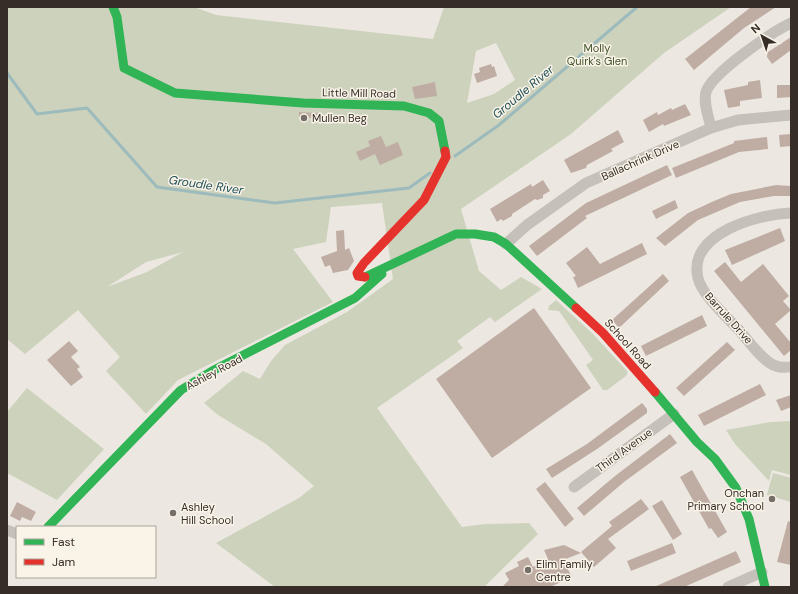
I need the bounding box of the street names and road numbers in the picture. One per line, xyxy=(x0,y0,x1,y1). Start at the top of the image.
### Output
street label: Little Mill Road xyxy=(322,85,396,101)
street label: Ballachrink Drive xyxy=(599,137,681,183)
street label: Barrule Drive xyxy=(702,289,756,347)
street label: School Road xyxy=(602,316,654,372)
street label: Ashley Road xyxy=(183,351,245,393)
street label: Third Avenue xyxy=(593,425,655,475)

